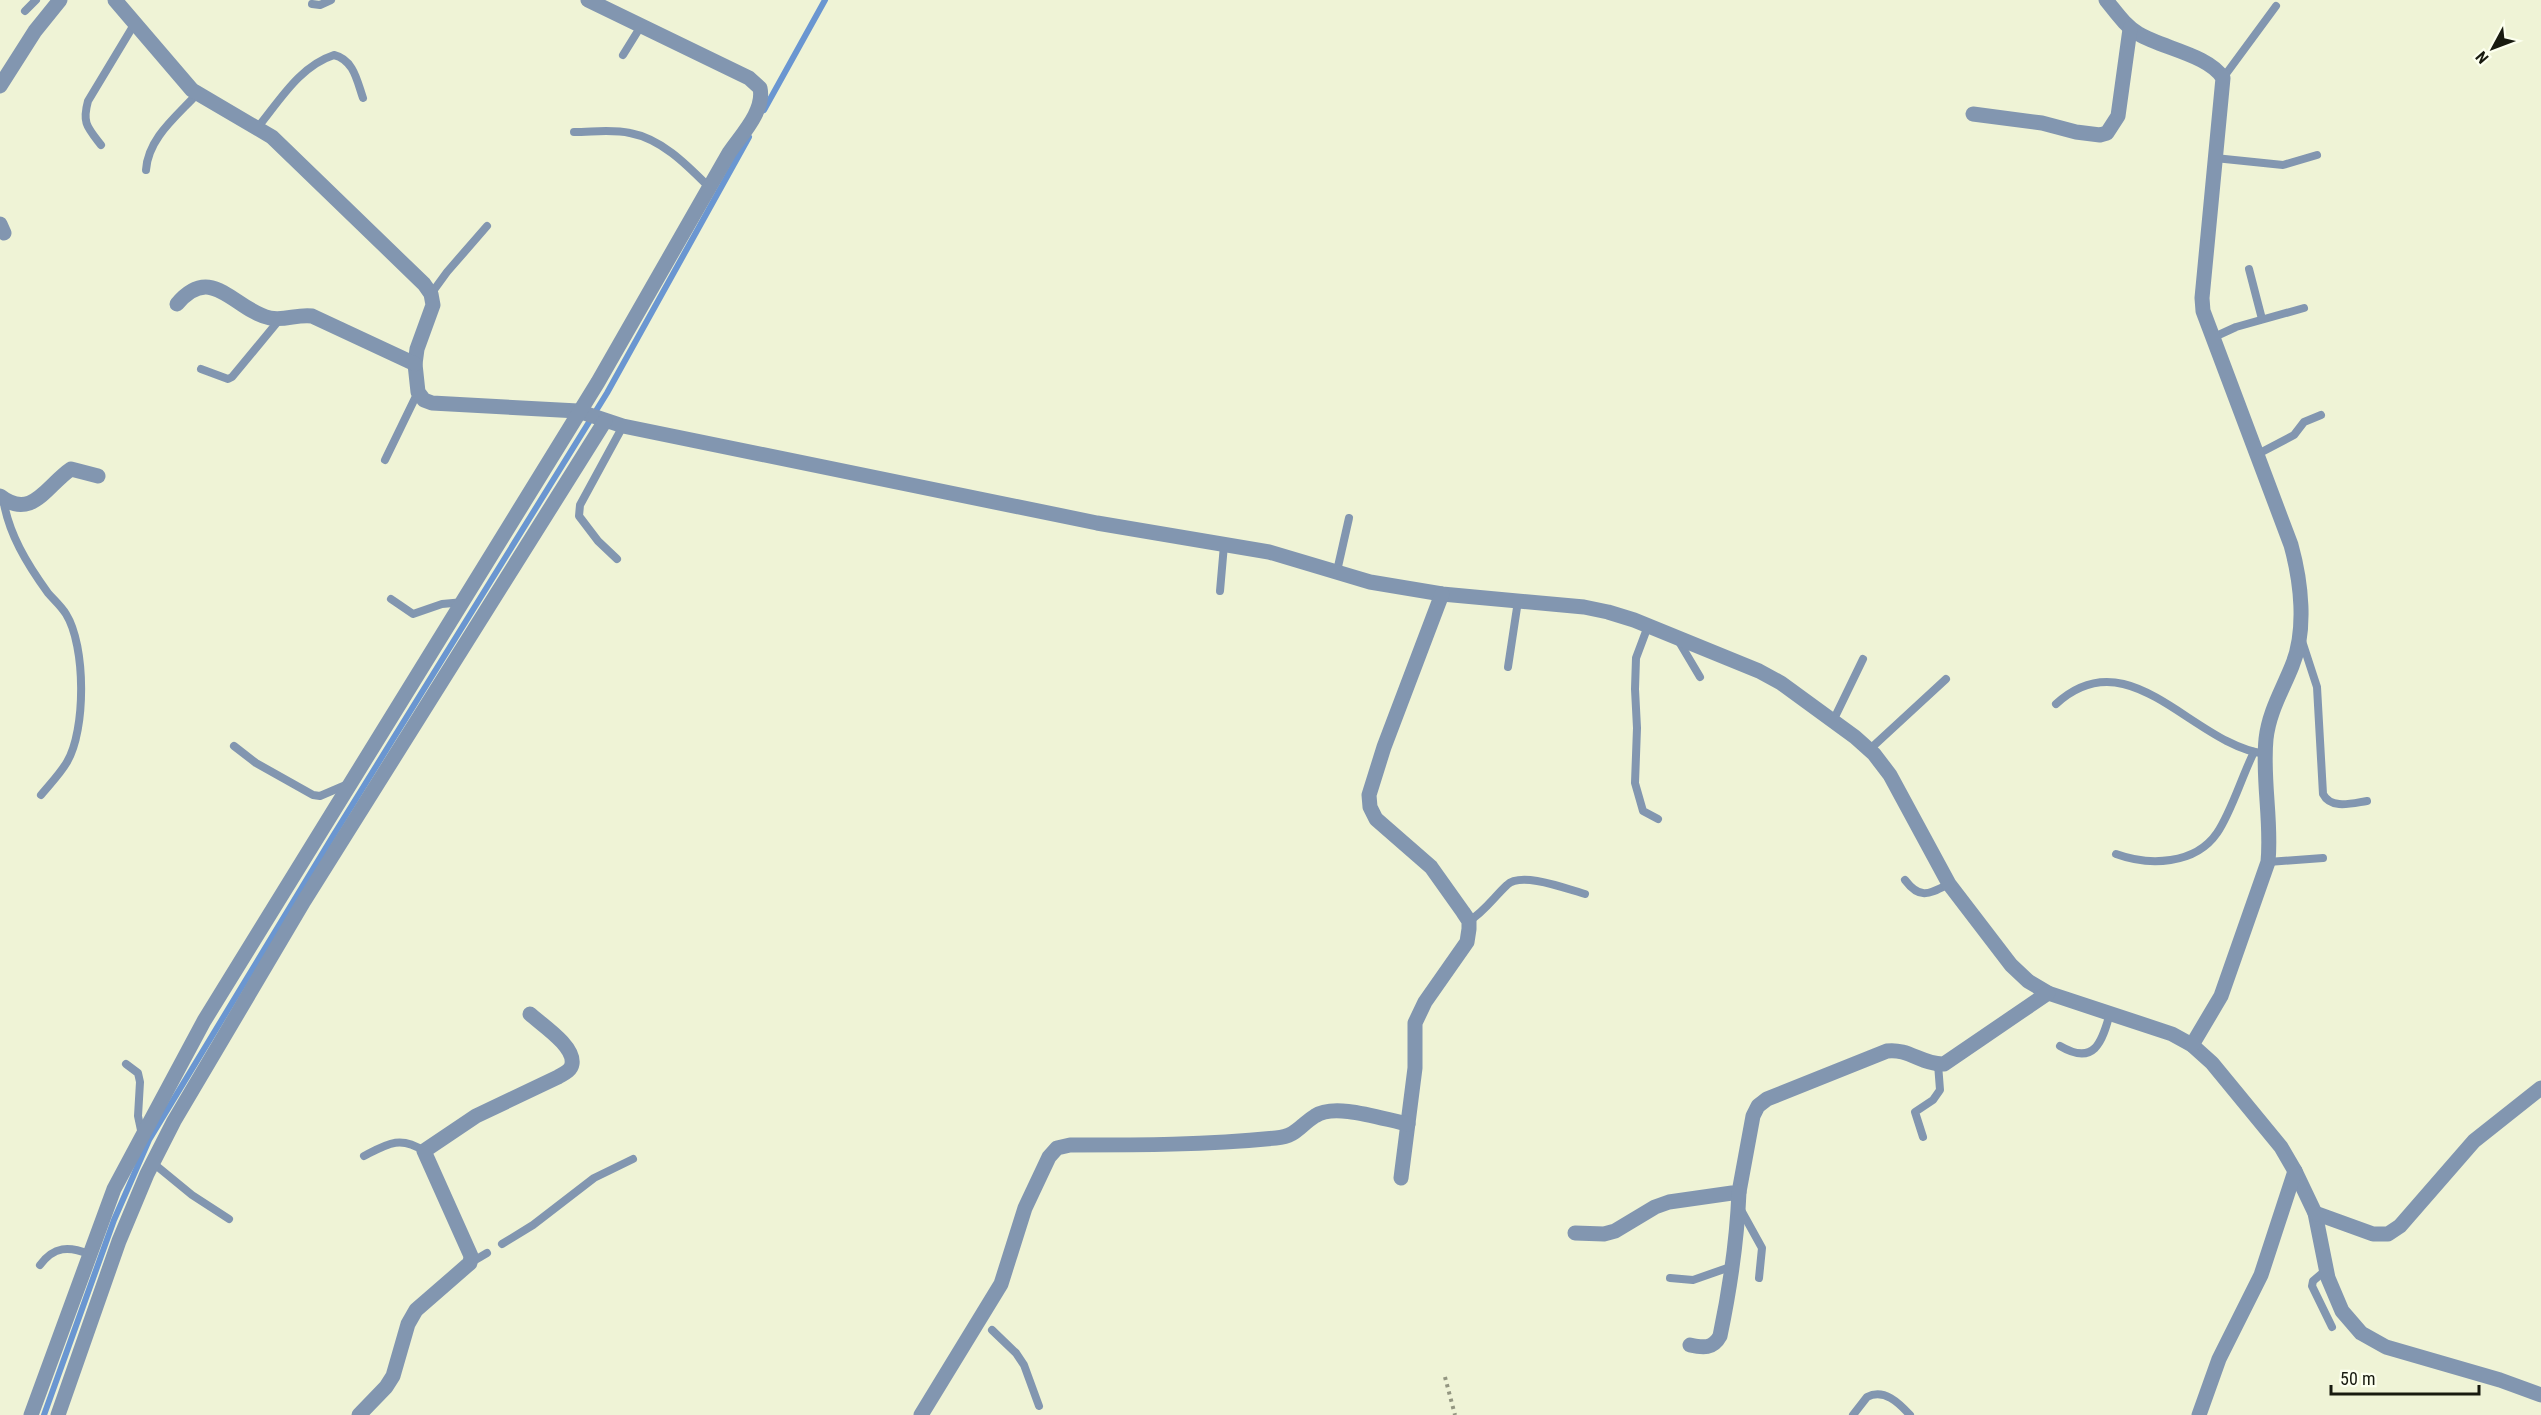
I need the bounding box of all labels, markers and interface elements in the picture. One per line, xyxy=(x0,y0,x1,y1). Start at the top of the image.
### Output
north arrow xyxy=(2463,18,2523,78)
text: N xyxy=(2472,48,2492,67)
scale bar xyxy=(2331,1358,2480,1396)
text: 50 m xyxy=(2340,1368,2375,1389)

